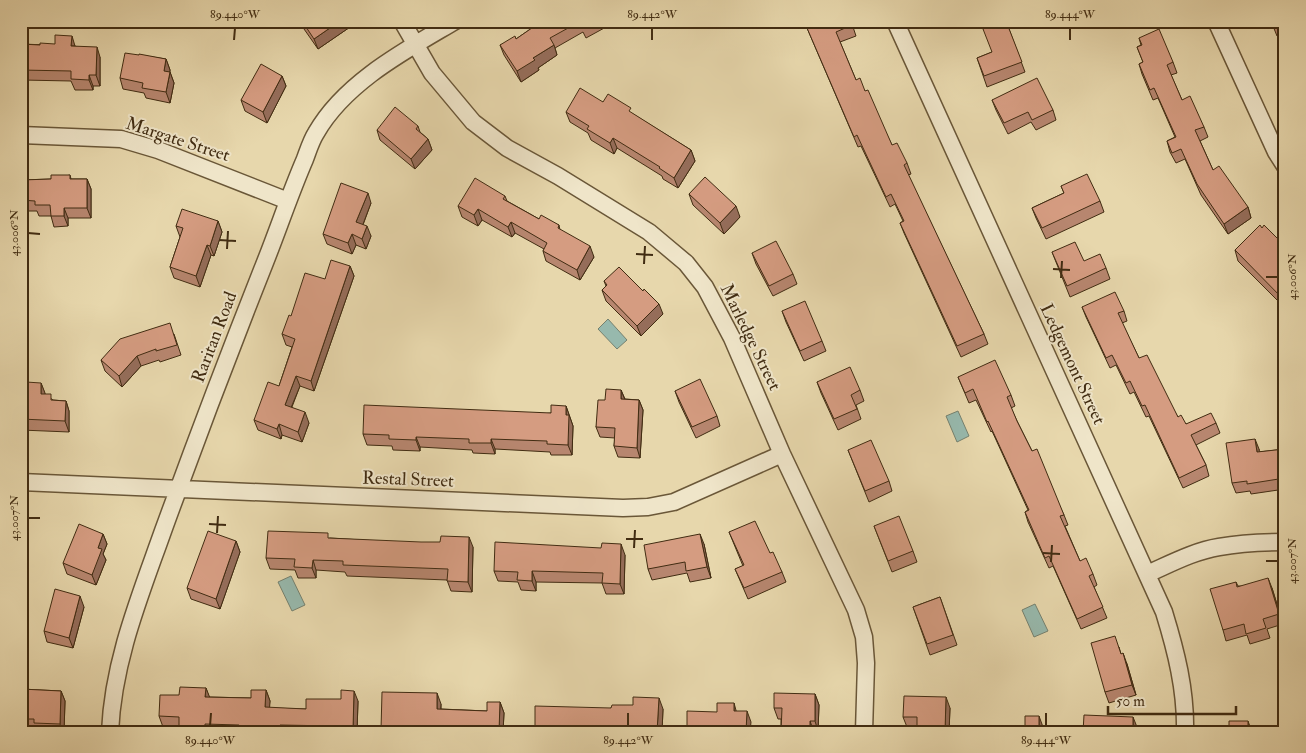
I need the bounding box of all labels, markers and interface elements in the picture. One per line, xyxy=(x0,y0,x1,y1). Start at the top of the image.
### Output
text: 89.440°W xyxy=(210,7,261,22)
text: 89.442°W xyxy=(627,7,678,22)
text: 89.444°W xyxy=(1045,7,1096,22)
street label: Margate Street xyxy=(123,112,233,167)
text: 43.006°N xyxy=(7,209,22,256)
text: 43.006°N xyxy=(1285,253,1300,300)
street label: Marledge Street xyxy=(715,280,786,394)
street label: Raritan Road xyxy=(187,288,242,386)
street label: Ledgemont Street xyxy=(1035,300,1111,428)
street label: Restal Street xyxy=(362,466,454,493)
text: 43.007°N xyxy=(7,495,22,541)
text: 43.007°N xyxy=(1285,538,1300,584)
scale bar xyxy=(1108,683,1236,715)
text: 50 m xyxy=(1116,692,1145,711)
text: 89.440°W xyxy=(185,733,236,748)
text: 89.442°W xyxy=(603,733,654,748)
text: 89.444°W xyxy=(1021,733,1072,748)

